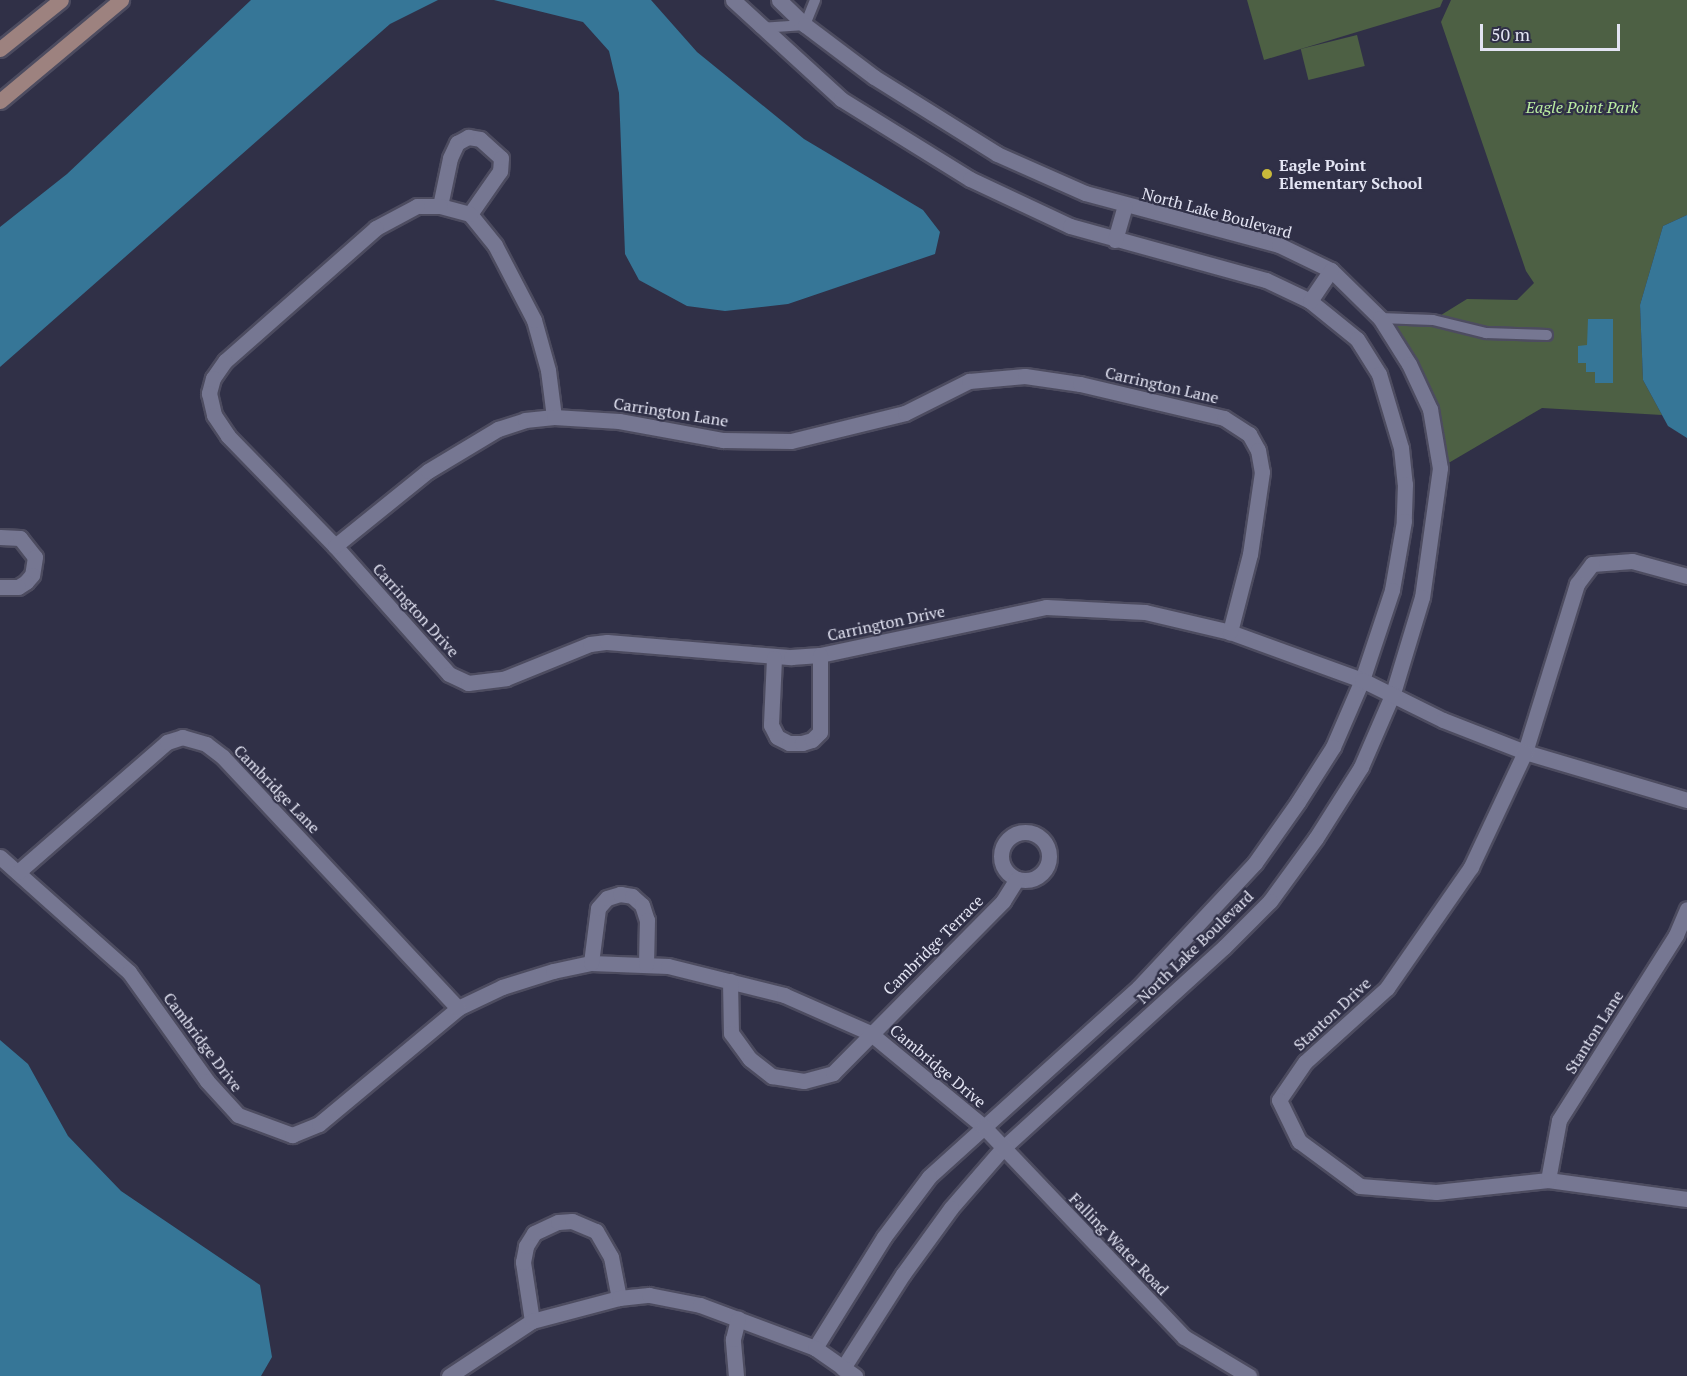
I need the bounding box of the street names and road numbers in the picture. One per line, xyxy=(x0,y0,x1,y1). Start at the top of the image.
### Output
street label: North Lake Boulevard xyxy=(1140,184,1294,242)
street label: Carrington Lane xyxy=(1103,363,1221,407)
street label: Carrington Lane xyxy=(612,393,730,431)
street label: Carrington Drive xyxy=(369,559,463,661)
street label: Carrington Drive xyxy=(825,601,947,645)
street label: Cambridge Lane xyxy=(230,741,324,837)
street label: North Lake Boulevard xyxy=(1133,886,1257,1008)
street label: Cambridge Terrace xyxy=(879,891,987,999)
street label: Stanton Drive xyxy=(1289,973,1375,1055)
street label: Stanton Lane xyxy=(1561,987,1627,1077)
street label: Cambridge Drive xyxy=(159,989,247,1095)
street label: Cambridge Drive xyxy=(886,1020,990,1112)
street label: Falling Water Road xyxy=(1065,1189,1173,1299)

